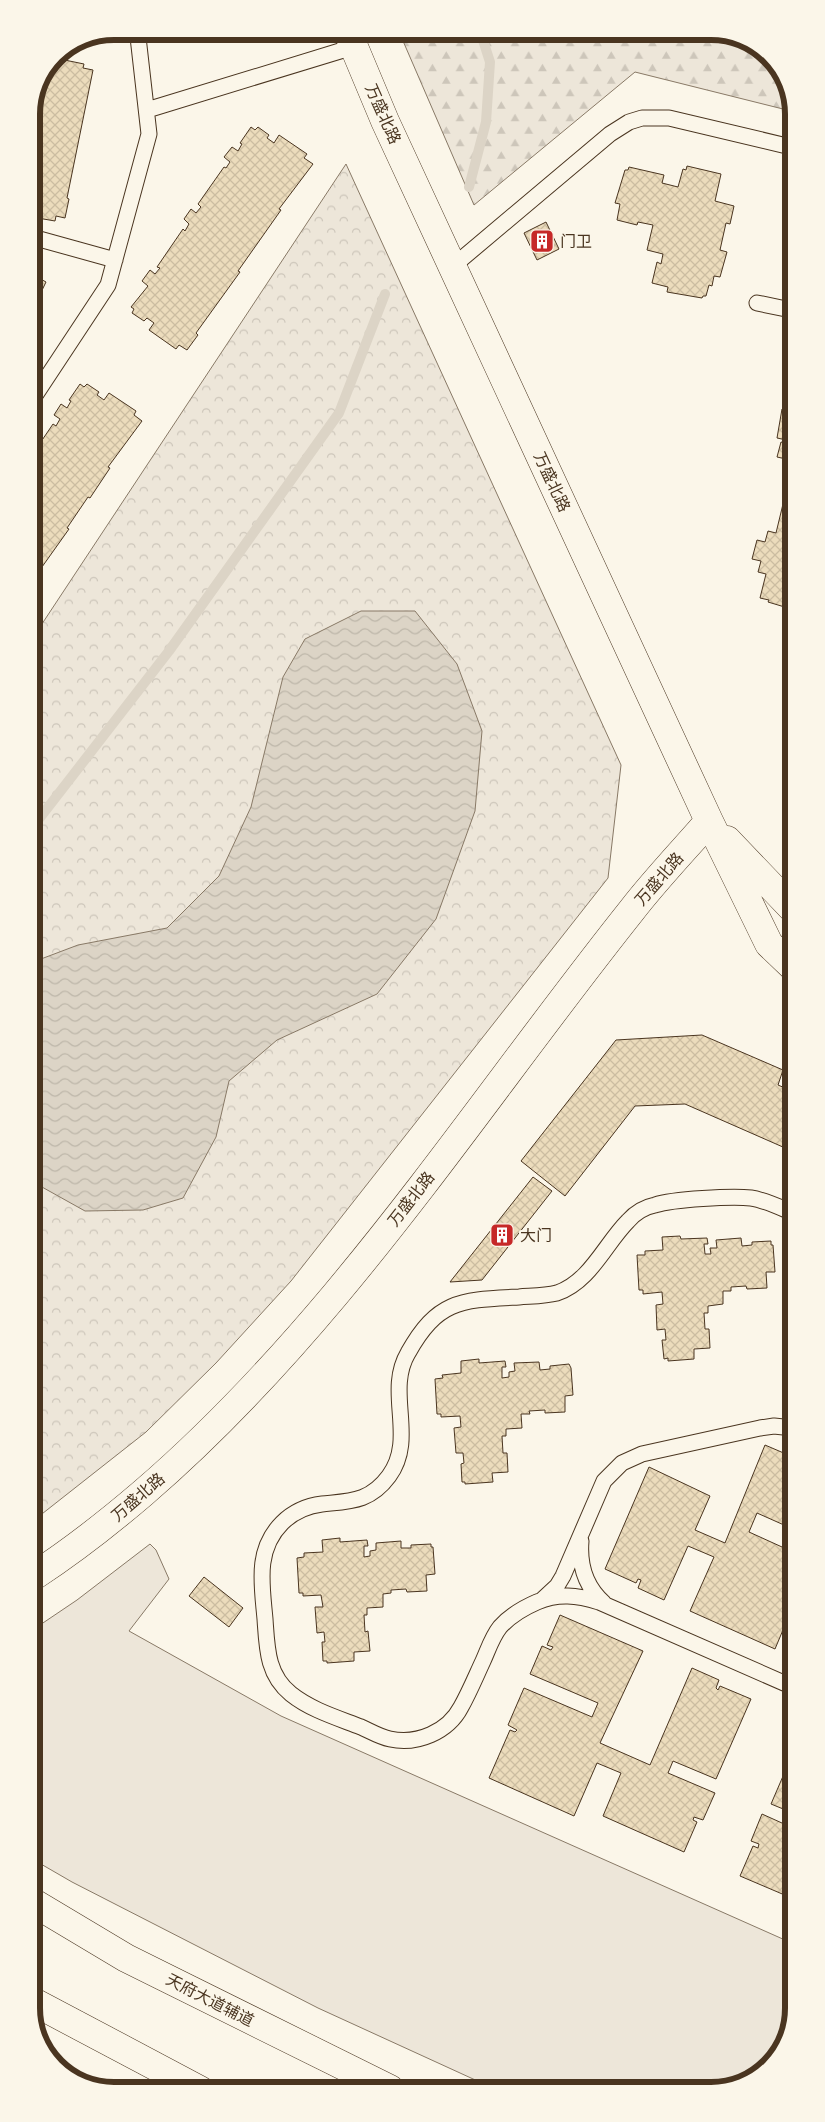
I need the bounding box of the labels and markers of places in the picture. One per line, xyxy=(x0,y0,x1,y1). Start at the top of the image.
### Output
building icon: 门卫 xyxy=(529,228,555,254)
place label: 门卫 xyxy=(560,231,592,252)
building icon: 大门 xyxy=(489,1222,515,1248)
place label: 大门 xyxy=(520,1225,552,1246)

